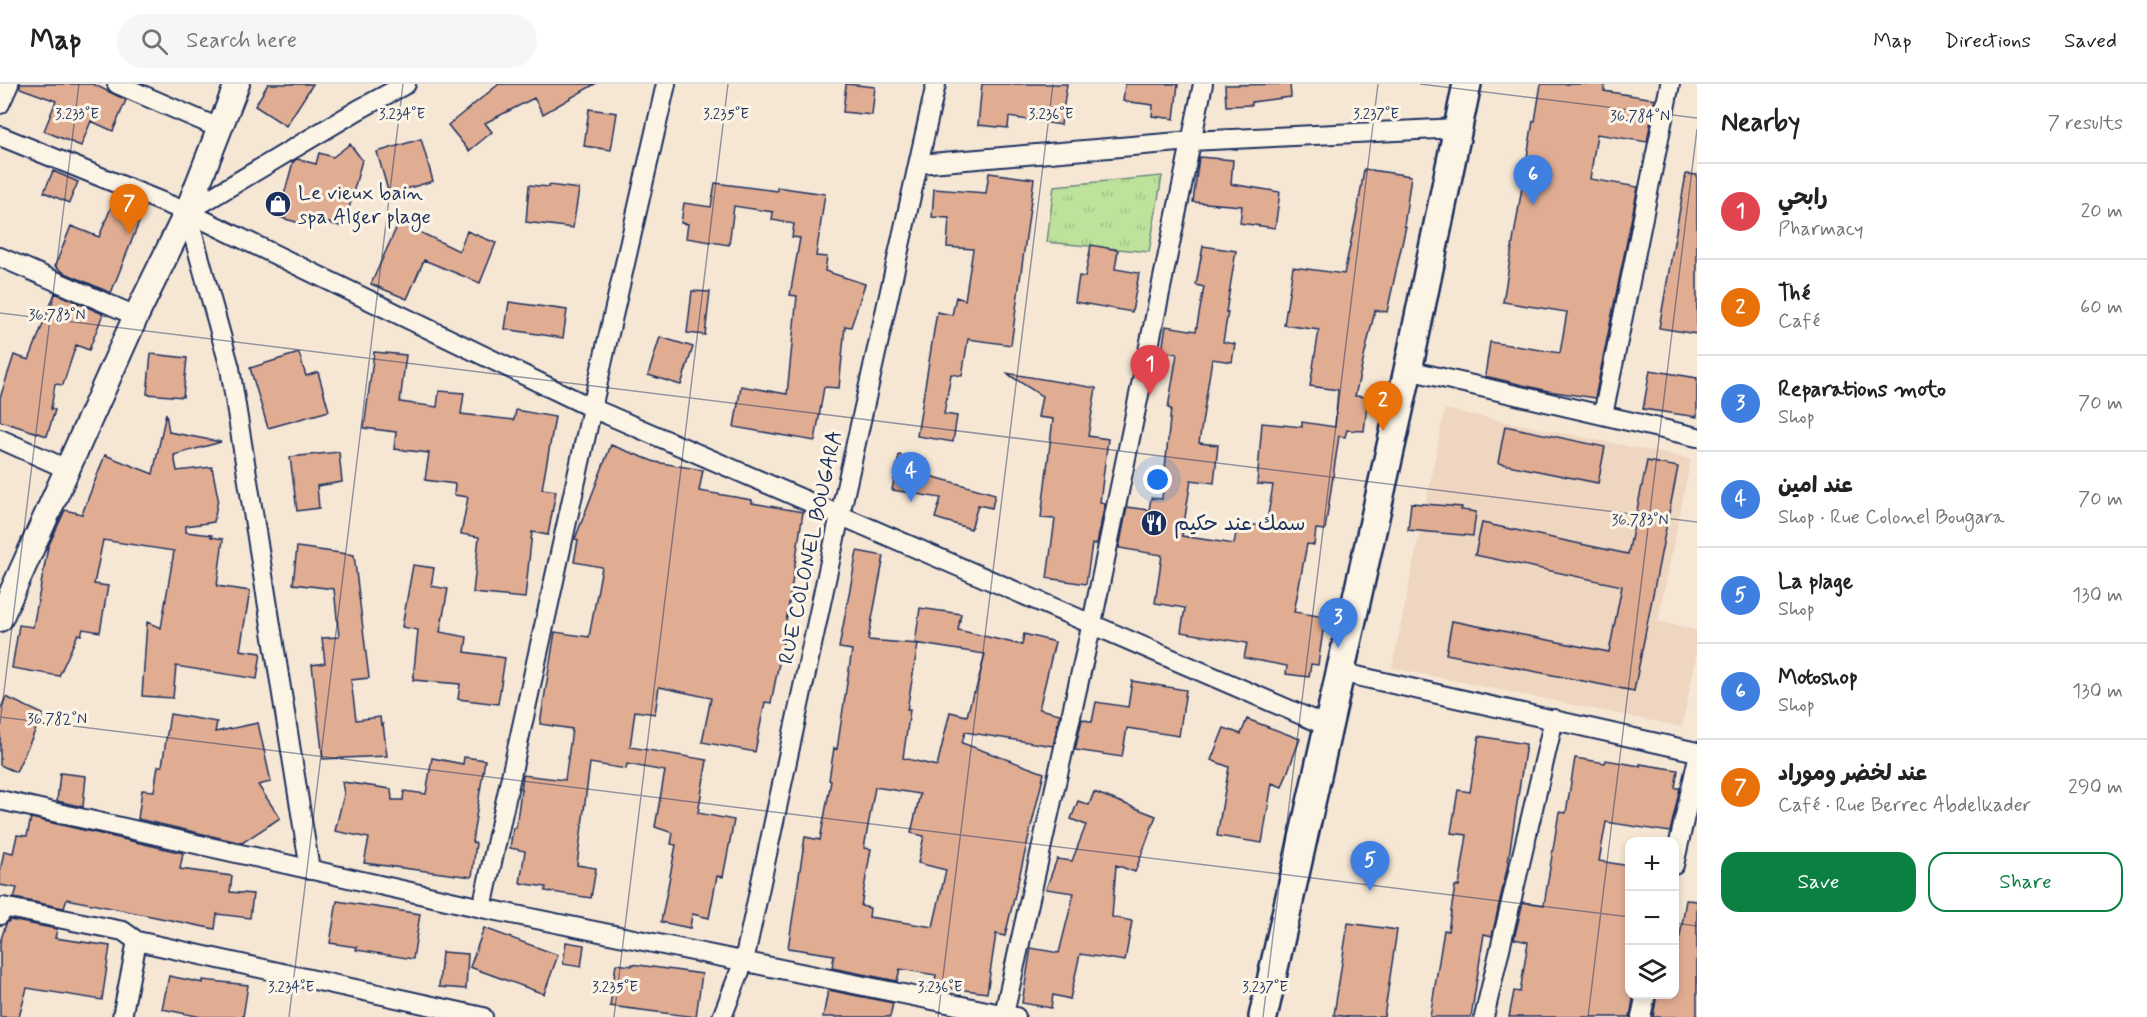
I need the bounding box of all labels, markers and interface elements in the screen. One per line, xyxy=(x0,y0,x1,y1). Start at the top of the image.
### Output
search box xyxy=(117,14,537,68)
text: Map xyxy=(30,23,81,60)
icon: search xyxy=(138,25,171,58)
text: Search here xyxy=(186,27,297,55)
text: Map xyxy=(1873,27,1912,55)
text: Directions xyxy=(1945,27,2031,55)
text: Saved xyxy=(2064,27,2117,55)
text: 3.233°E xyxy=(55,105,99,125)
text: 3.234°E xyxy=(379,105,426,125)
text: 3.235°E xyxy=(703,105,749,125)
text: 3.236°E xyxy=(1029,105,1074,125)
text: 3.237°E xyxy=(1353,105,1399,125)
text: Nearby xyxy=(1721,106,1800,140)
text: 36.784°N xyxy=(1610,107,1670,127)
text: 7 results xyxy=(2048,110,2123,137)
pin: 6 xyxy=(1514,156,1552,205)
place label: Le vieux bain spa Alger plage xyxy=(298,179,431,233)
pin: 7 xyxy=(110,184,148,234)
text: رابحي xyxy=(1778,184,1828,212)
shop icon: Le vieux bain spa Alger plage xyxy=(263,189,293,219)
text: 1 xyxy=(1736,198,1745,225)
text: 20 m xyxy=(2080,198,2123,225)
text: Pharmacy xyxy=(1778,216,1864,243)
text: Thé xyxy=(1778,280,1810,308)
text: 2 xyxy=(1736,294,1745,321)
text: 60 m xyxy=(2080,294,2123,321)
text: 36.783°N xyxy=(28,306,86,326)
text: Café xyxy=(1778,308,1820,335)
pin: 1 xyxy=(1130,346,1170,395)
text: Reparations moto xyxy=(1778,376,1946,404)
pin: 2 xyxy=(1364,382,1402,431)
text: 3 xyxy=(1736,390,1745,417)
text: 70 m xyxy=(2078,390,2123,417)
text: Shop xyxy=(1778,404,1815,431)
street label: RUE COLONEL BOUGARA xyxy=(773,428,849,667)
pin: 4 xyxy=(892,452,930,502)
your location xyxy=(1143,465,1172,494)
text: عند امين xyxy=(1778,472,1853,500)
text: 4 xyxy=(1735,486,1746,513)
text: 70 m xyxy=(2078,486,2123,513)
text: Shop · Rue Colonel Bougara xyxy=(1778,504,2004,531)
restaurant icon: سمك عند حكيم xyxy=(1139,508,1169,538)
place label: سمك عند حكيم xyxy=(1174,510,1306,539)
text: 36.783°N xyxy=(1611,511,1669,531)
text: La plage xyxy=(1778,568,1853,596)
text: 5 xyxy=(1735,582,1747,609)
text: 130 m xyxy=(2072,582,2123,609)
text: Shop xyxy=(1778,596,1815,623)
pin: 3 xyxy=(1318,598,1358,648)
text: Motoshop xyxy=(1778,664,1858,692)
text: 6 xyxy=(1735,678,1746,705)
text: 130 m xyxy=(2072,678,2123,705)
text: Shop xyxy=(1778,692,1815,719)
text: 36.782°N xyxy=(27,710,87,730)
text: عند لخضر وموراد xyxy=(1778,760,1927,788)
text: 7 xyxy=(1734,774,1747,801)
text: 290 m xyxy=(2068,774,2123,801)
text: Café · Rue Berrec Abdelkader xyxy=(1778,792,2031,819)
map controls xyxy=(1625,837,1679,999)
button: + xyxy=(1625,837,1679,891)
pin: 5 xyxy=(1350,842,1390,891)
button: Save xyxy=(1721,852,1916,912)
button: Share xyxy=(1928,852,2123,912)
button: − xyxy=(1625,891,1679,945)
button: layers xyxy=(1625,945,1679,999)
text: 3.234°E xyxy=(268,978,315,998)
text: 3.235°E xyxy=(592,978,638,998)
text: 3.236°E xyxy=(918,978,963,998)
text: 3.237°E xyxy=(1242,978,1288,998)

